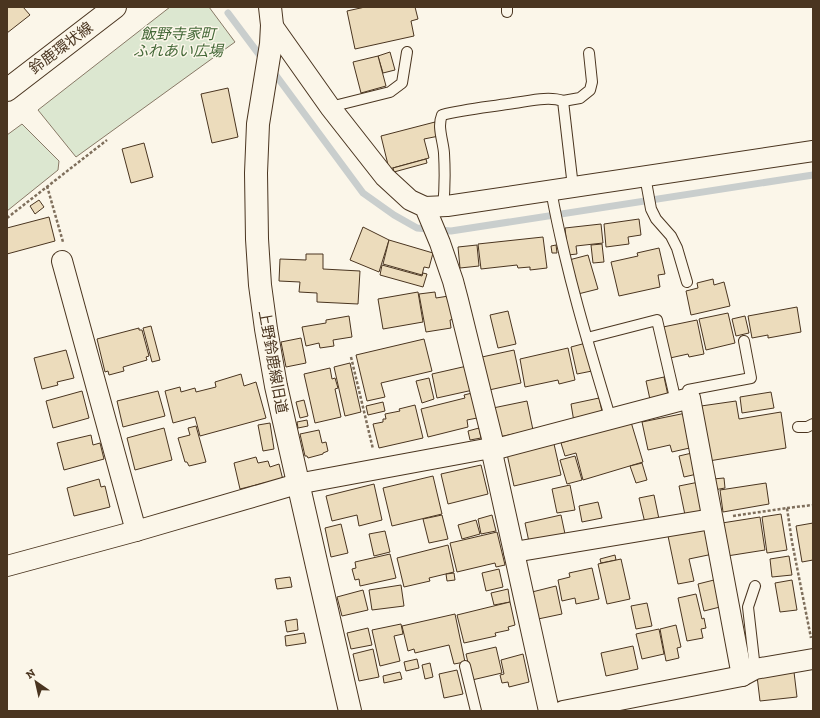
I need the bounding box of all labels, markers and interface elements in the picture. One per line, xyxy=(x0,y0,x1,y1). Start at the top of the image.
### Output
street label: 鈴鹿環状線 xyxy=(26,18,96,78)
park label: 飯野寺家町 ふれあい広場 xyxy=(133,25,225,60)
street label: 上野鈴鹿線旧道 xyxy=(255,309,291,415)
north arrow xyxy=(16,662,56,702)
text: N xyxy=(24,666,38,682)

